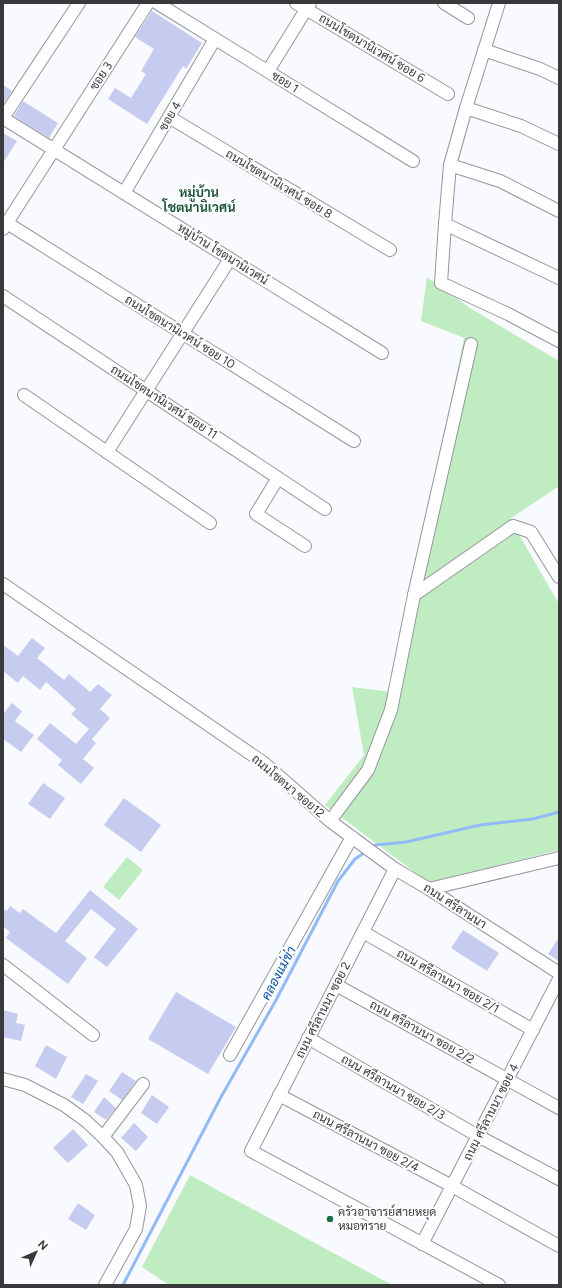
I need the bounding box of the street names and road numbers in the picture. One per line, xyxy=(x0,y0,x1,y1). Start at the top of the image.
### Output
street label: ถนนโชตนานิเวศน์ ซอย 6 xyxy=(316,10,428,85)
street label: ซอย 3 xyxy=(87,59,115,93)
street label: ซอย 1 xyxy=(269,68,301,96)
street label: ซอย 4 xyxy=(156,98,184,133)
street label: ถนนโชตนานิเวศน์ ซอย 8 xyxy=(223,146,335,221)
street label: หมู่บ้าน โชตนานิเวศน์ xyxy=(175,220,272,289)
street label: ถนนโชตนานิเวศน์ ซอย 10 xyxy=(122,292,238,372)
street label: ถนนโชตนานิเวศน์ ซอย 11 xyxy=(108,361,221,442)
street label: ถนนโชตนา ซอย12 xyxy=(249,751,328,821)
street label: ถนน ศรีลานนา xyxy=(421,880,490,932)
street label: ถนน ศรีลานนา ซอย 2/1 xyxy=(394,945,502,1016)
street label: ถนน ศรีลานนา ซอย 2 xyxy=(292,959,353,1060)
street label: ถนน ศรีลานนา ซอย 2/2 xyxy=(367,997,477,1067)
street label: ถนน ศรีลานนา ซอย 2/3 xyxy=(339,1051,448,1122)
street label: ถนน ศรีลานนา ซอย 4 xyxy=(460,1060,522,1163)
street label: ถนน ศรีลานนา ซอย 2/4 xyxy=(311,1106,422,1175)

